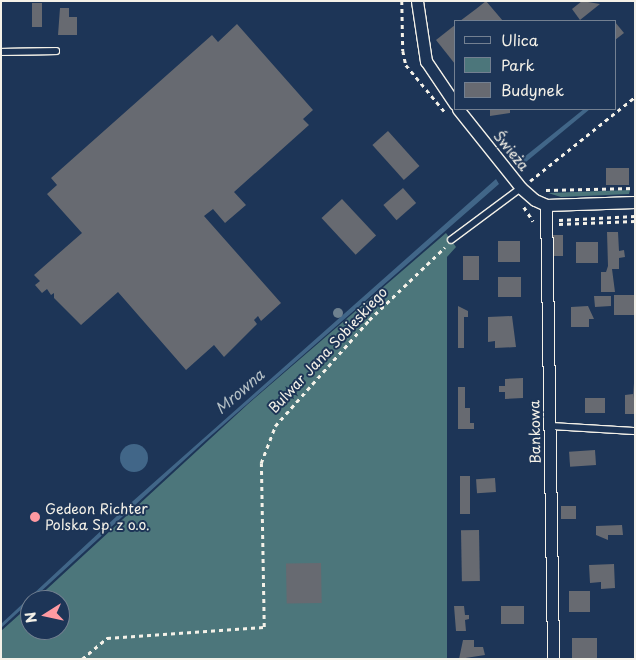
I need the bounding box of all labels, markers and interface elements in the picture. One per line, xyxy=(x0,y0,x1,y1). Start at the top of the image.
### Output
legend xyxy=(454,20,616,110)
text: Ulica xyxy=(501,28,538,51)
text: Park xyxy=(501,53,535,76)
text: Budynek xyxy=(501,78,564,101)
street label: Świeża xyxy=(490,128,532,174)
street label: Bulwar Jana Sobieskiego xyxy=(265,283,391,417)
water label: Mrowna xyxy=(211,365,267,417)
street label: Bankowa xyxy=(526,400,544,464)
place label: Gedeon Richter Polska Sp. z o.o. xyxy=(45,501,150,534)
marker: Gedeon Richter Polska Sp. z o.o. xyxy=(29,511,41,523)
north arrow xyxy=(20,590,70,640)
text: N xyxy=(19,610,42,625)

